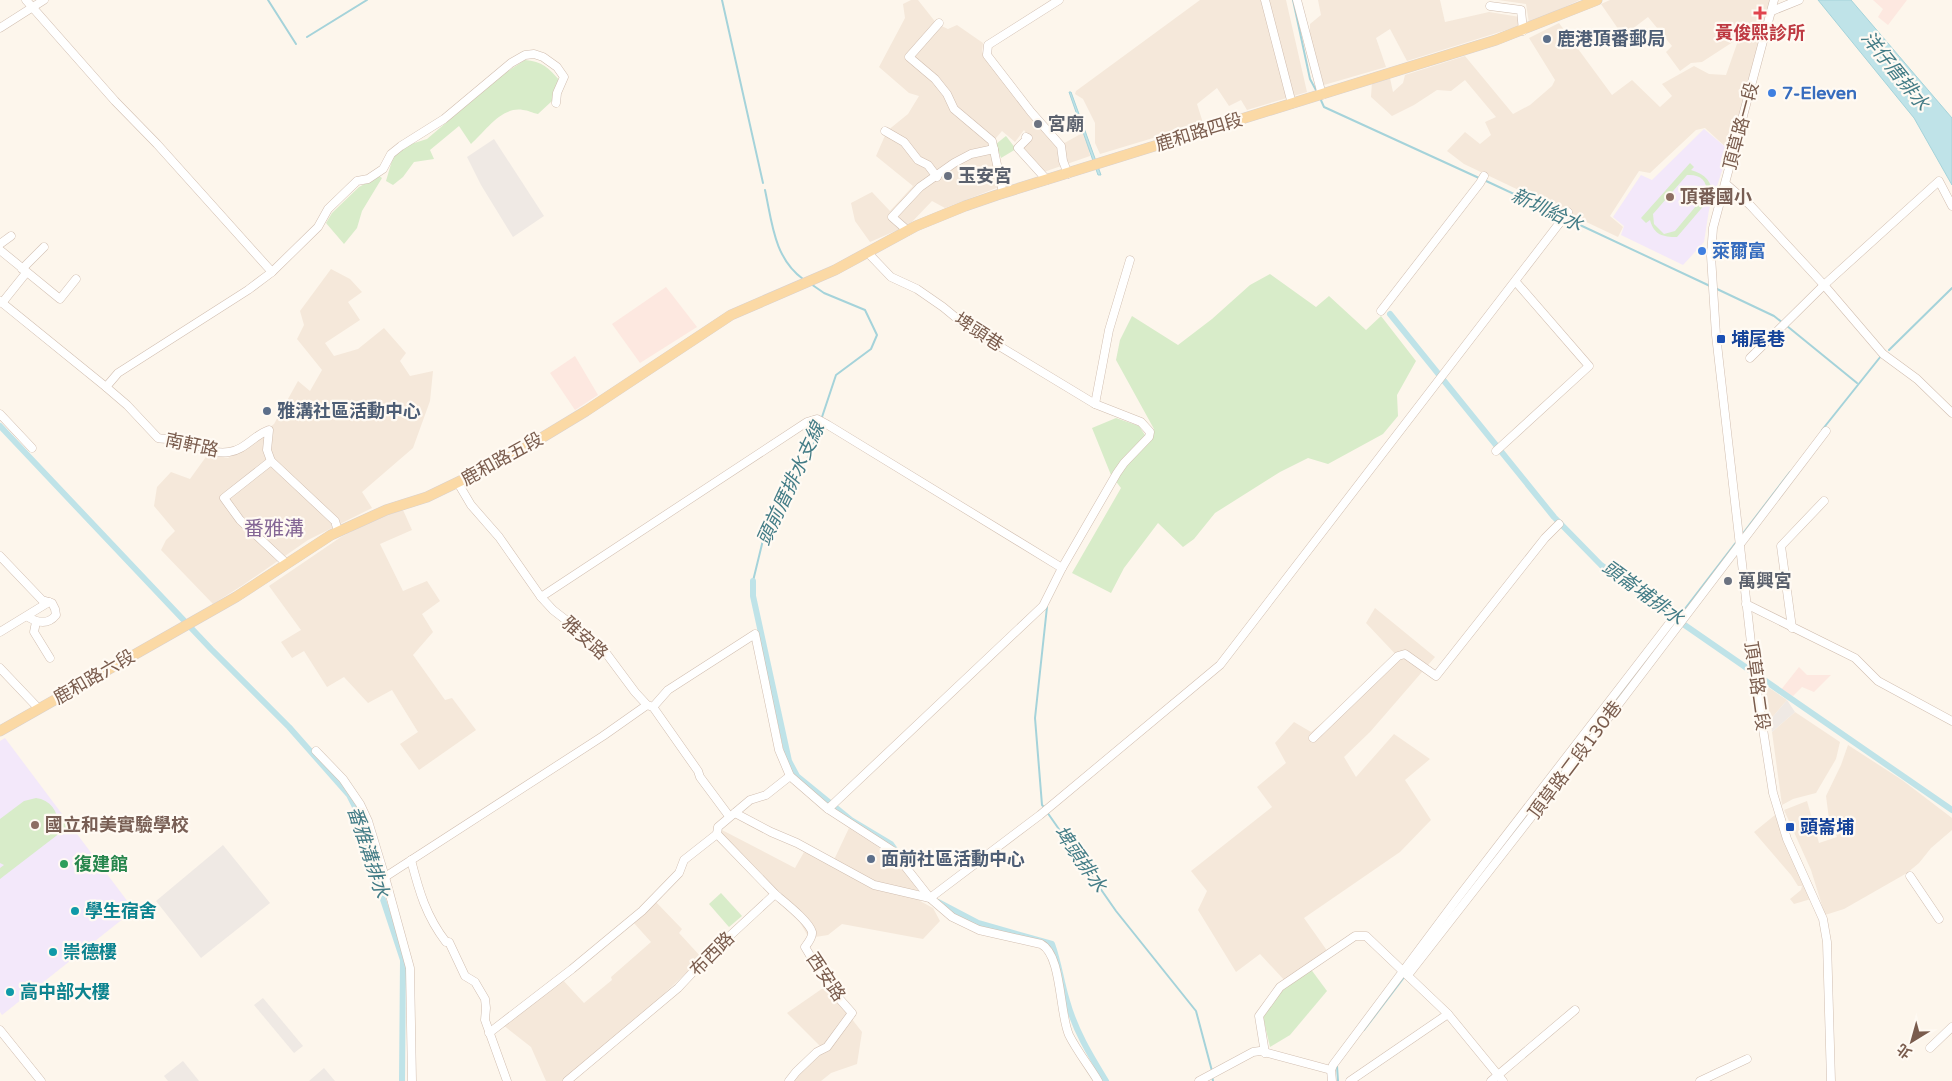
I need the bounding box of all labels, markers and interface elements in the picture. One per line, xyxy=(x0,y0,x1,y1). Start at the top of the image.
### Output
marker: 黃俊熙診所 xyxy=(1753,6,1767,20)
place label: 黃俊熙診所 xyxy=(1715,22,1805,44)
water label: 洋仔厝排水 xyxy=(1857,27,1934,116)
place label: 鹿港頂番郵局 xyxy=(1557,28,1665,50)
marker: 鹿港頂番郵局 xyxy=(1541,33,1553,45)
street label: 頂草路一段 xyxy=(1719,80,1763,172)
place label: 7-Eleven xyxy=(1782,82,1857,104)
marker: 7-Eleven xyxy=(1766,87,1778,99)
street label: 鹿和路四段 xyxy=(1153,108,1245,156)
place label: 宮廟 xyxy=(1048,113,1084,135)
marker: 宮廟 xyxy=(1032,118,1044,130)
place label: 玉安宮 xyxy=(958,165,1012,187)
marker: 玉安宮 xyxy=(942,170,954,182)
water label: 新圳給水 xyxy=(1508,184,1587,236)
place label: 頂番國小 xyxy=(1680,186,1752,208)
marker: 頂番國小 xyxy=(1664,191,1676,203)
place label: 萊爾富 xyxy=(1712,240,1766,262)
marker: 萊爾富 xyxy=(1696,245,1708,257)
street label: 埤頭巷 xyxy=(950,308,1008,356)
place label: 埔尾巷 xyxy=(1731,328,1785,350)
marker: 埔尾巷 xyxy=(1715,333,1727,345)
place label: 雅溝社區活動中心 xyxy=(277,400,421,422)
marker: 雅溝社區活動中心 xyxy=(261,405,273,417)
water label: 頭前厝排水支線 xyxy=(753,417,830,549)
street label: 鹿和路五段 xyxy=(457,428,547,490)
street label: 南軒路 xyxy=(163,429,221,461)
district label: 番雅溝 xyxy=(244,517,304,541)
water label: 頭崙埔排水 xyxy=(1598,556,1689,630)
place label: 萬興宮 xyxy=(1738,570,1792,592)
marker: 萬興宮 xyxy=(1722,575,1734,587)
street label: 雅安路 xyxy=(558,612,612,664)
street label: 頂草路二段 xyxy=(1740,640,1774,732)
street label: 鹿和路六段 xyxy=(50,645,138,709)
street label: 頂草路二段130巷 xyxy=(1524,697,1626,823)
water label: 番雅溝排水 xyxy=(343,803,393,902)
place label: 國立和美實驗學校 xyxy=(45,814,189,836)
place label: 頭崙埔 xyxy=(1800,816,1854,838)
marker: 國立和美實驗學校 xyxy=(29,819,41,831)
marker: 頭崙埔 xyxy=(1784,821,1796,833)
water label: 埤頭排水 xyxy=(1049,822,1111,897)
place label: 面前社區活動中心 xyxy=(881,848,1025,870)
place label: 復建館 xyxy=(74,853,128,875)
marker: 面前社區活動中心 xyxy=(865,853,877,865)
marker: 復建館 xyxy=(58,858,70,870)
place label: 學生宿舍 xyxy=(85,900,157,922)
marker: 學生宿舍 xyxy=(69,905,81,917)
street label: 布西路 xyxy=(685,927,739,981)
place label: 崇德樓 xyxy=(63,941,117,963)
marker: 崇德樓 xyxy=(47,946,59,958)
street label: 西安路 xyxy=(802,948,850,1006)
place label: 高中部大樓 xyxy=(20,981,110,1003)
marker: 高中部大樓 xyxy=(4,986,16,998)
north arrow xyxy=(1887,1016,1937,1066)
text: 北 xyxy=(1894,1040,1915,1062)

